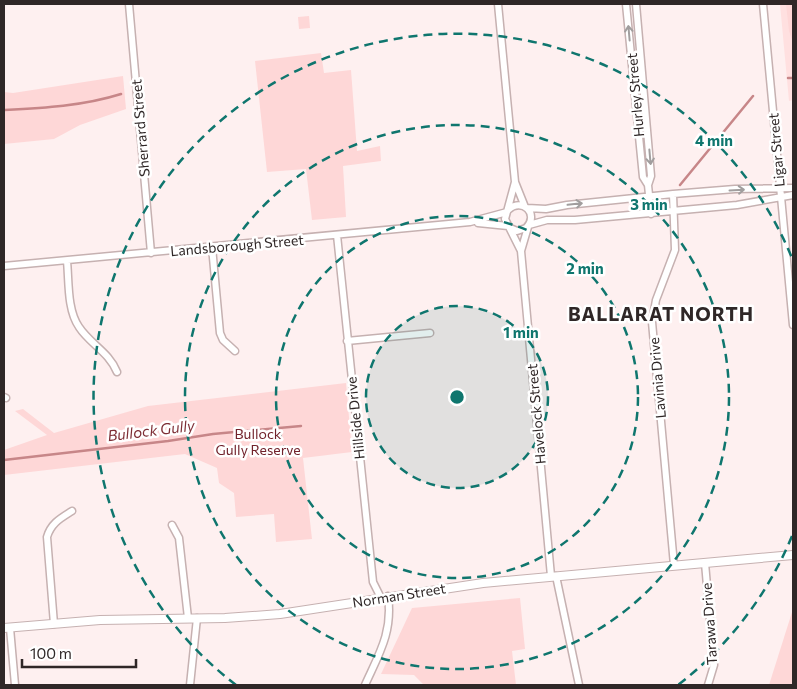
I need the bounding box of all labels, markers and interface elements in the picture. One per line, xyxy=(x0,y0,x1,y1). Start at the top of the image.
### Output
one-way arrow xyxy=(624,26,634,42)
street label: Hurley Street xyxy=(623,52,647,138)
street label: Sherrard Street xyxy=(127,78,153,177)
street label: Ligar Street xyxy=(764,112,788,188)
text: 4 min xyxy=(695,131,733,149)
one-way arrow xyxy=(645,149,654,165)
one-way arrow xyxy=(729,185,745,194)
text: 3 min xyxy=(630,195,668,213)
one-way arrow xyxy=(567,199,583,209)
street label: Landsborough Street xyxy=(170,231,305,259)
text: 2 min xyxy=(566,259,604,277)
district label: BALLARAT NORTH xyxy=(568,302,754,325)
text: 1 min xyxy=(503,323,539,341)
street label: Lavinia Drive xyxy=(645,337,669,419)
street label: Havelock Street xyxy=(523,363,549,465)
street label: Hillside Drive xyxy=(342,376,368,460)
centre of rings xyxy=(448,388,466,406)
water label: Bullock Gully xyxy=(106,416,197,444)
park label: Bullock Gully Reserve xyxy=(215,425,301,458)
street label: Norman Street xyxy=(351,579,447,611)
street label: Tarawa Drive xyxy=(698,582,720,666)
scale bar xyxy=(22,636,136,668)
text: 100 m xyxy=(30,644,72,662)

